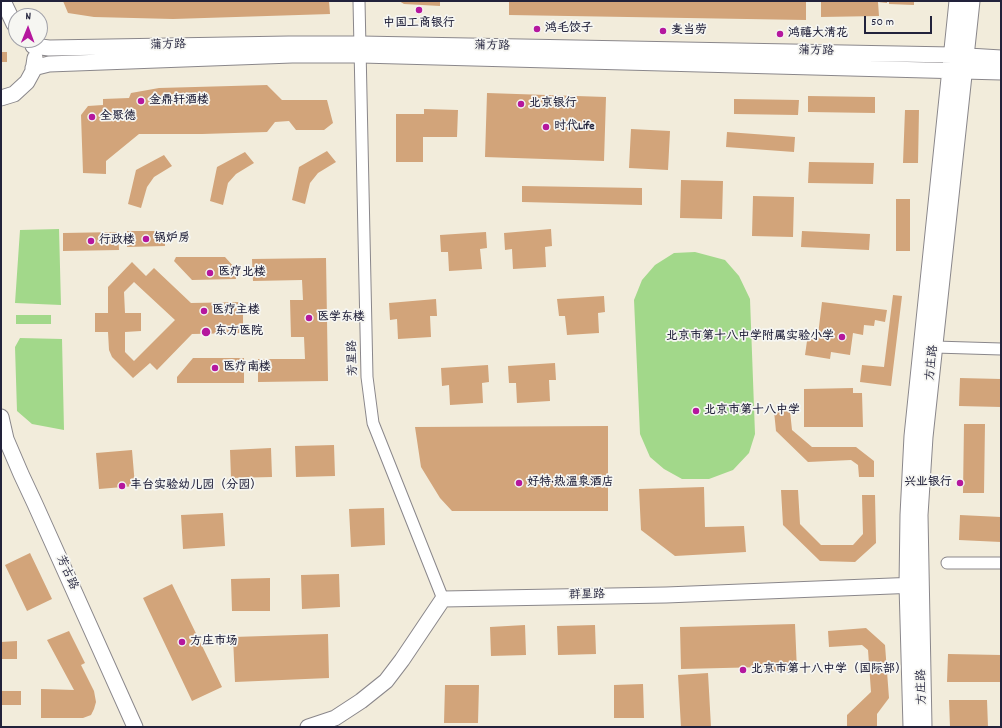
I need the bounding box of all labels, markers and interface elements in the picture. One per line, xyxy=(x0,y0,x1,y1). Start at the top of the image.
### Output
marker: 中国工商银行 xyxy=(414,5,424,15)
north arrow xyxy=(8,8,48,48)
scale bar xyxy=(866,8,934,34)
text: N xyxy=(25,9,31,25)
text: 50 m xyxy=(871,14,894,31)
place label: 中国工商银行 xyxy=(383,17,455,31)
place label: 鸿毛饺子 xyxy=(545,22,593,36)
marker: 鸿毛饺子 xyxy=(532,24,542,34)
place label: 麦当劳 xyxy=(671,24,707,38)
marker: 麦当劳 xyxy=(658,26,668,36)
place label: 鸿禧大清花 xyxy=(788,27,848,41)
marker: 鸿禧大清花 xyxy=(775,29,785,39)
street label: 蒲方路 xyxy=(150,38,186,54)
street label: 蒲方路 xyxy=(474,39,510,55)
street label: 蒲方路 xyxy=(798,44,834,60)
place label: 金鼎轩酒楼 xyxy=(149,94,209,108)
marker: 金鼎轩酒楼 xyxy=(136,96,146,106)
place label: 北京银行 xyxy=(529,97,577,111)
marker: 北京银行 xyxy=(516,99,526,109)
place label: 全聚德 xyxy=(100,110,136,124)
marker: 全聚德 xyxy=(87,112,97,122)
place label: 时代Life xyxy=(554,120,595,134)
marker: 时代Life xyxy=(541,122,551,132)
place label: 锅炉房 xyxy=(154,232,190,246)
place label: 行政楼 xyxy=(99,234,135,248)
marker: 锅炉房 xyxy=(141,234,151,244)
marker: 行政楼 xyxy=(86,236,96,246)
place label: 医疗北楼 xyxy=(218,266,266,280)
marker: 医疗北楼 xyxy=(205,268,215,278)
place label: 医疗主楼 xyxy=(212,304,260,318)
marker: 医疗主楼 xyxy=(199,306,209,316)
place label: 医学东楼 xyxy=(317,311,365,325)
marker: 医学东楼 xyxy=(304,313,314,323)
place label: 东方医院 xyxy=(215,325,263,339)
marker: 东方医院 xyxy=(200,326,212,338)
place label: 北京市第十八中学附属实验小学 xyxy=(666,330,834,344)
marker: 北京市第十八中学附属实验小学 xyxy=(837,332,847,342)
street label: 芳星路 xyxy=(346,340,362,376)
street label: 方庄路 xyxy=(924,344,942,382)
place label: 医疗南楼 xyxy=(223,361,271,375)
marker: 医疗南楼 xyxy=(210,363,220,373)
place label: 北京市第十八中学 xyxy=(704,404,800,418)
marker: 北京市第十八中学 xyxy=(691,406,701,416)
place label: 好特·热温泉酒店 xyxy=(527,476,614,490)
place label: 兴业银行 xyxy=(904,476,952,490)
marker: 好特·热温泉酒店 xyxy=(514,478,524,488)
marker: 兴业银行 xyxy=(955,478,965,488)
place label: 丰台实验幼儿园（分园） xyxy=(130,479,262,493)
marker: 丰台实验幼儿园（分园） xyxy=(117,481,127,491)
street label: 芳古路 xyxy=(52,554,80,592)
street label: 群星路 xyxy=(569,588,605,604)
place label: 方庄市场 xyxy=(190,635,238,649)
marker: 方庄市场 xyxy=(177,637,187,647)
place label: 北京市第十八中学（国际部） xyxy=(751,663,907,677)
marker: 北京市第十八中学（国际部） xyxy=(738,665,748,675)
street label: 方庄路 xyxy=(915,669,931,705)

